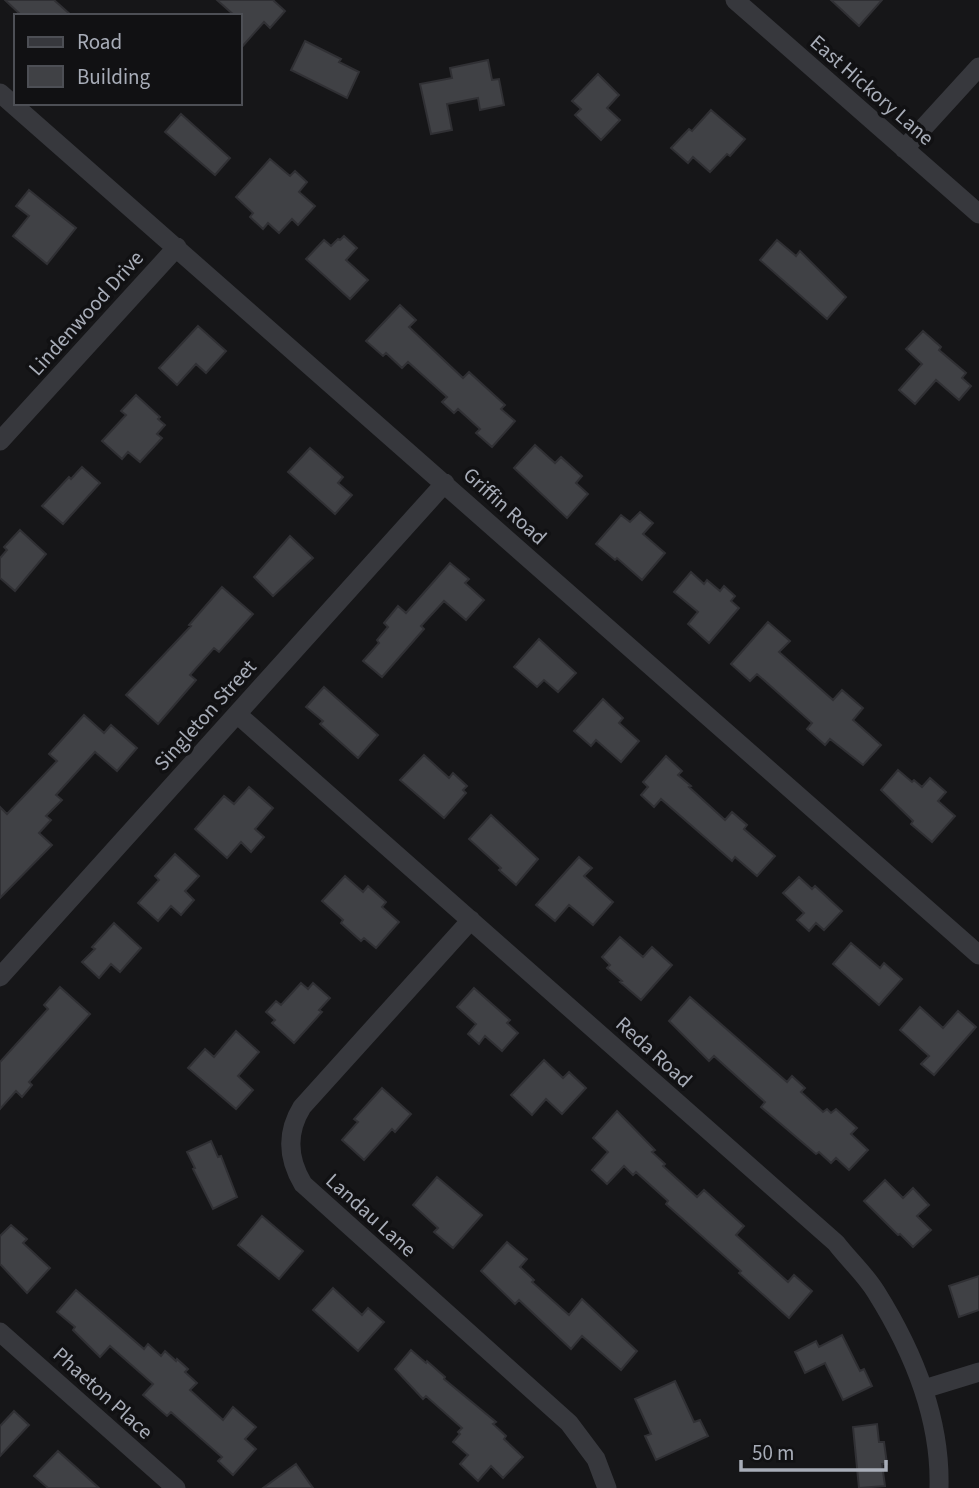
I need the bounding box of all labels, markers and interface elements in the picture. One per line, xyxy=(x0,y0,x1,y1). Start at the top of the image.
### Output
legend xyxy=(14,14,242,105)
text: Road xyxy=(77,27,122,57)
street label: East Hickory Lane xyxy=(803,28,941,152)
text: Building xyxy=(77,62,151,92)
street label: Lindenwood Drive xyxy=(21,244,151,382)
street label: Griffin Road xyxy=(457,460,553,552)
street label: Singleton Street xyxy=(147,653,263,777)
street label: Reda Road xyxy=(609,1010,699,1094)
street label: Landau Lane xyxy=(319,1166,423,1264)
street label: Phaeton Place xyxy=(46,1340,160,1446)
scale bar xyxy=(741,1428,886,1472)
text: 50 m xyxy=(752,1438,794,1468)

